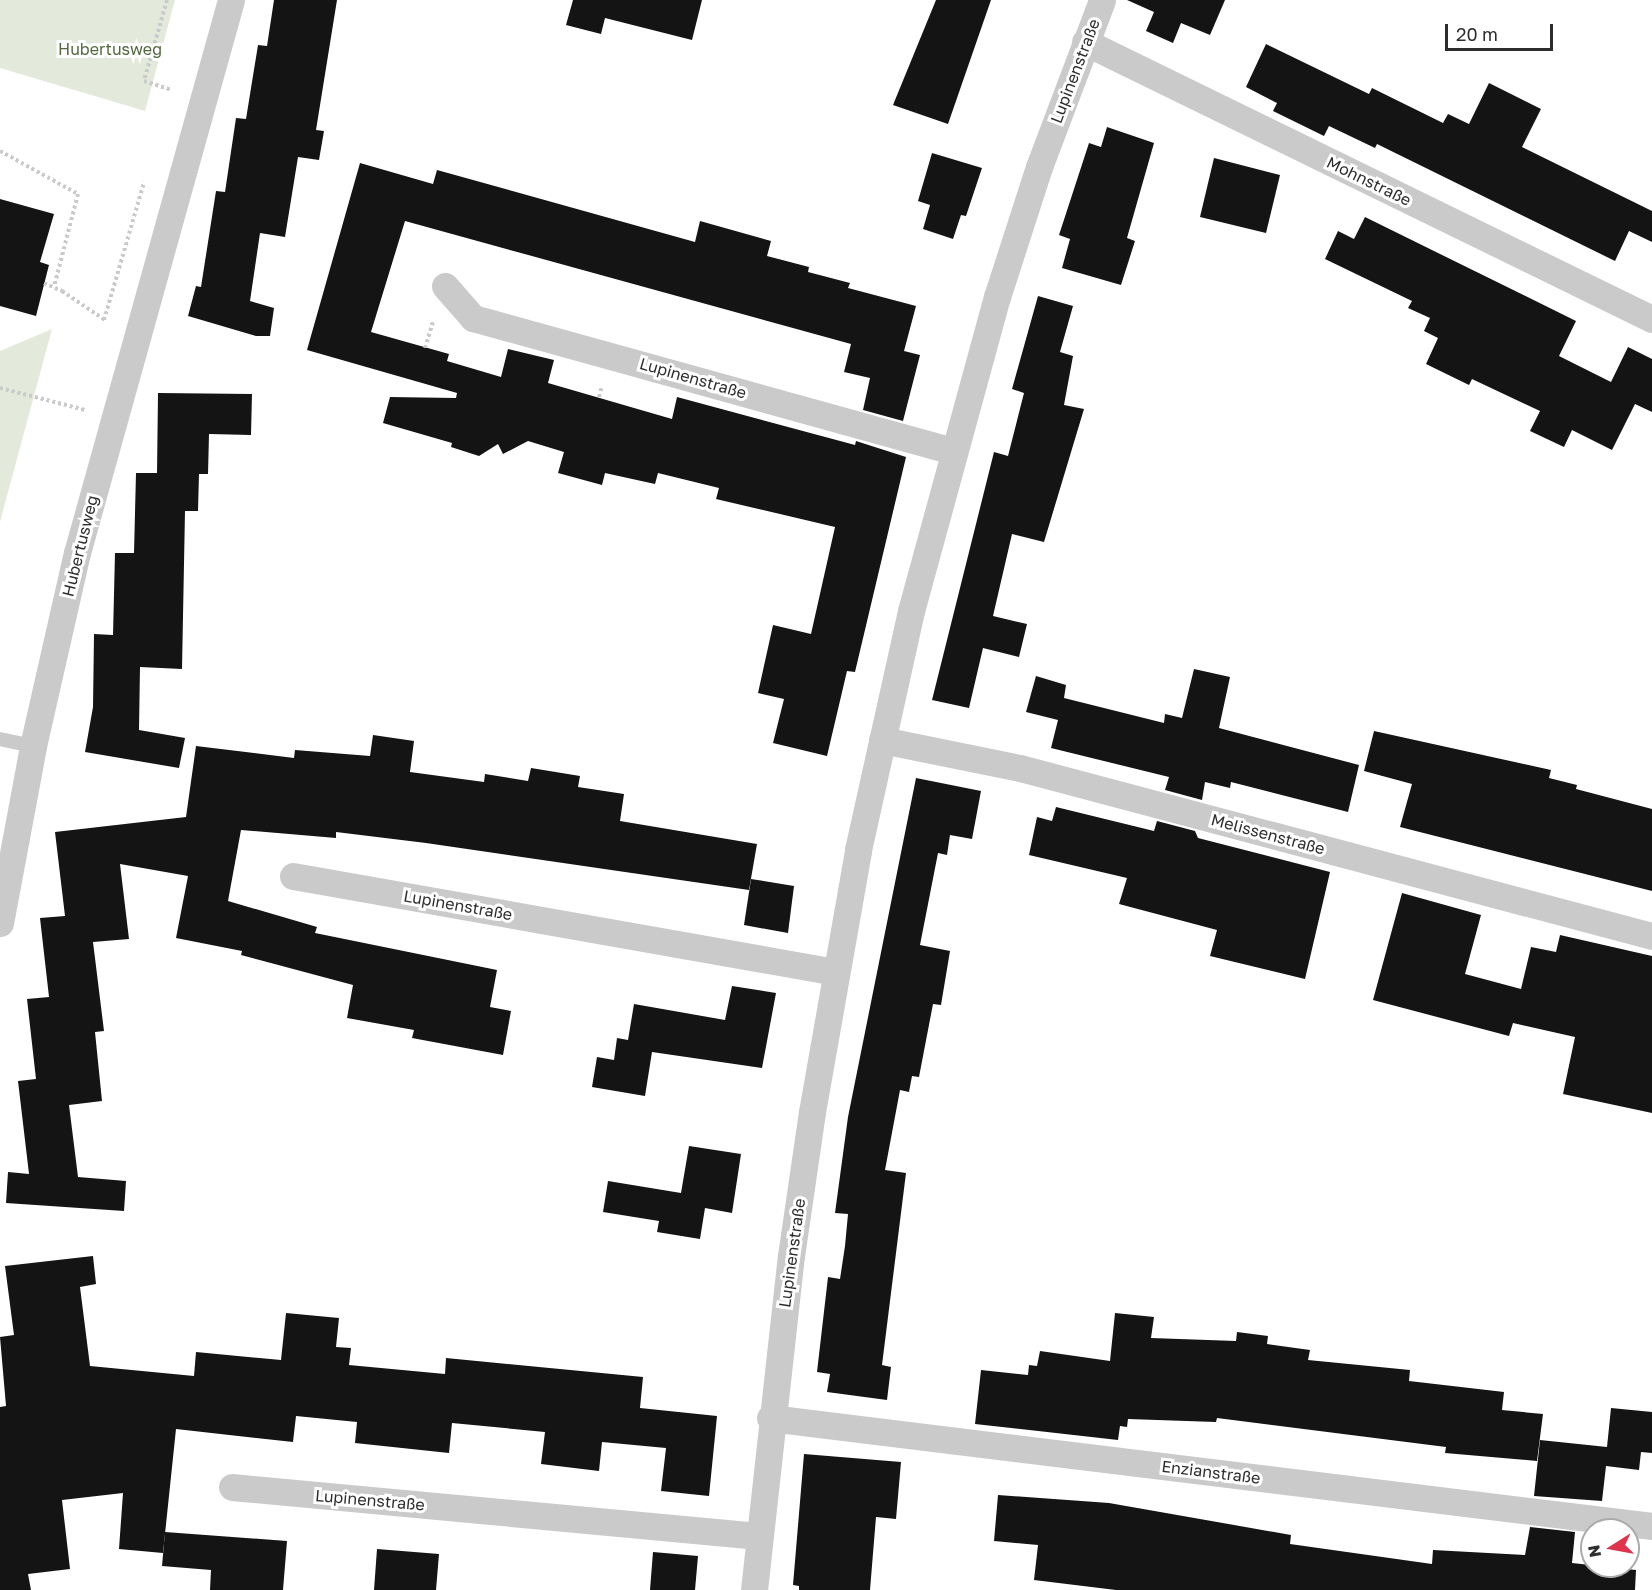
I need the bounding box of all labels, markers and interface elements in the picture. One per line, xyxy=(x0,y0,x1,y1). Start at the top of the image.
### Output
scale bar xyxy=(1448,12,1556,50)
street label: Lupinenstraße xyxy=(1046,16,1104,126)
text: 20 m xyxy=(1456,23,1498,45)
park label: Hubertusweg xyxy=(58,39,162,59)
street label: Mohnstraße xyxy=(1324,152,1414,210)
street label: Lupinenstraße xyxy=(637,354,749,402)
street label: Hubertusweg xyxy=(58,493,102,599)
street label: Melissenstraße xyxy=(1209,810,1327,858)
street label: Lupinenstraße xyxy=(402,886,514,924)
street label: Lupinenstraße xyxy=(775,1197,809,1309)
street label: Enzianstraße xyxy=(1160,1456,1262,1488)
street label: Lupinenstraße xyxy=(314,1486,426,1514)
north arrow xyxy=(1580,1518,1640,1578)
text: N xyxy=(1583,1543,1605,1559)

